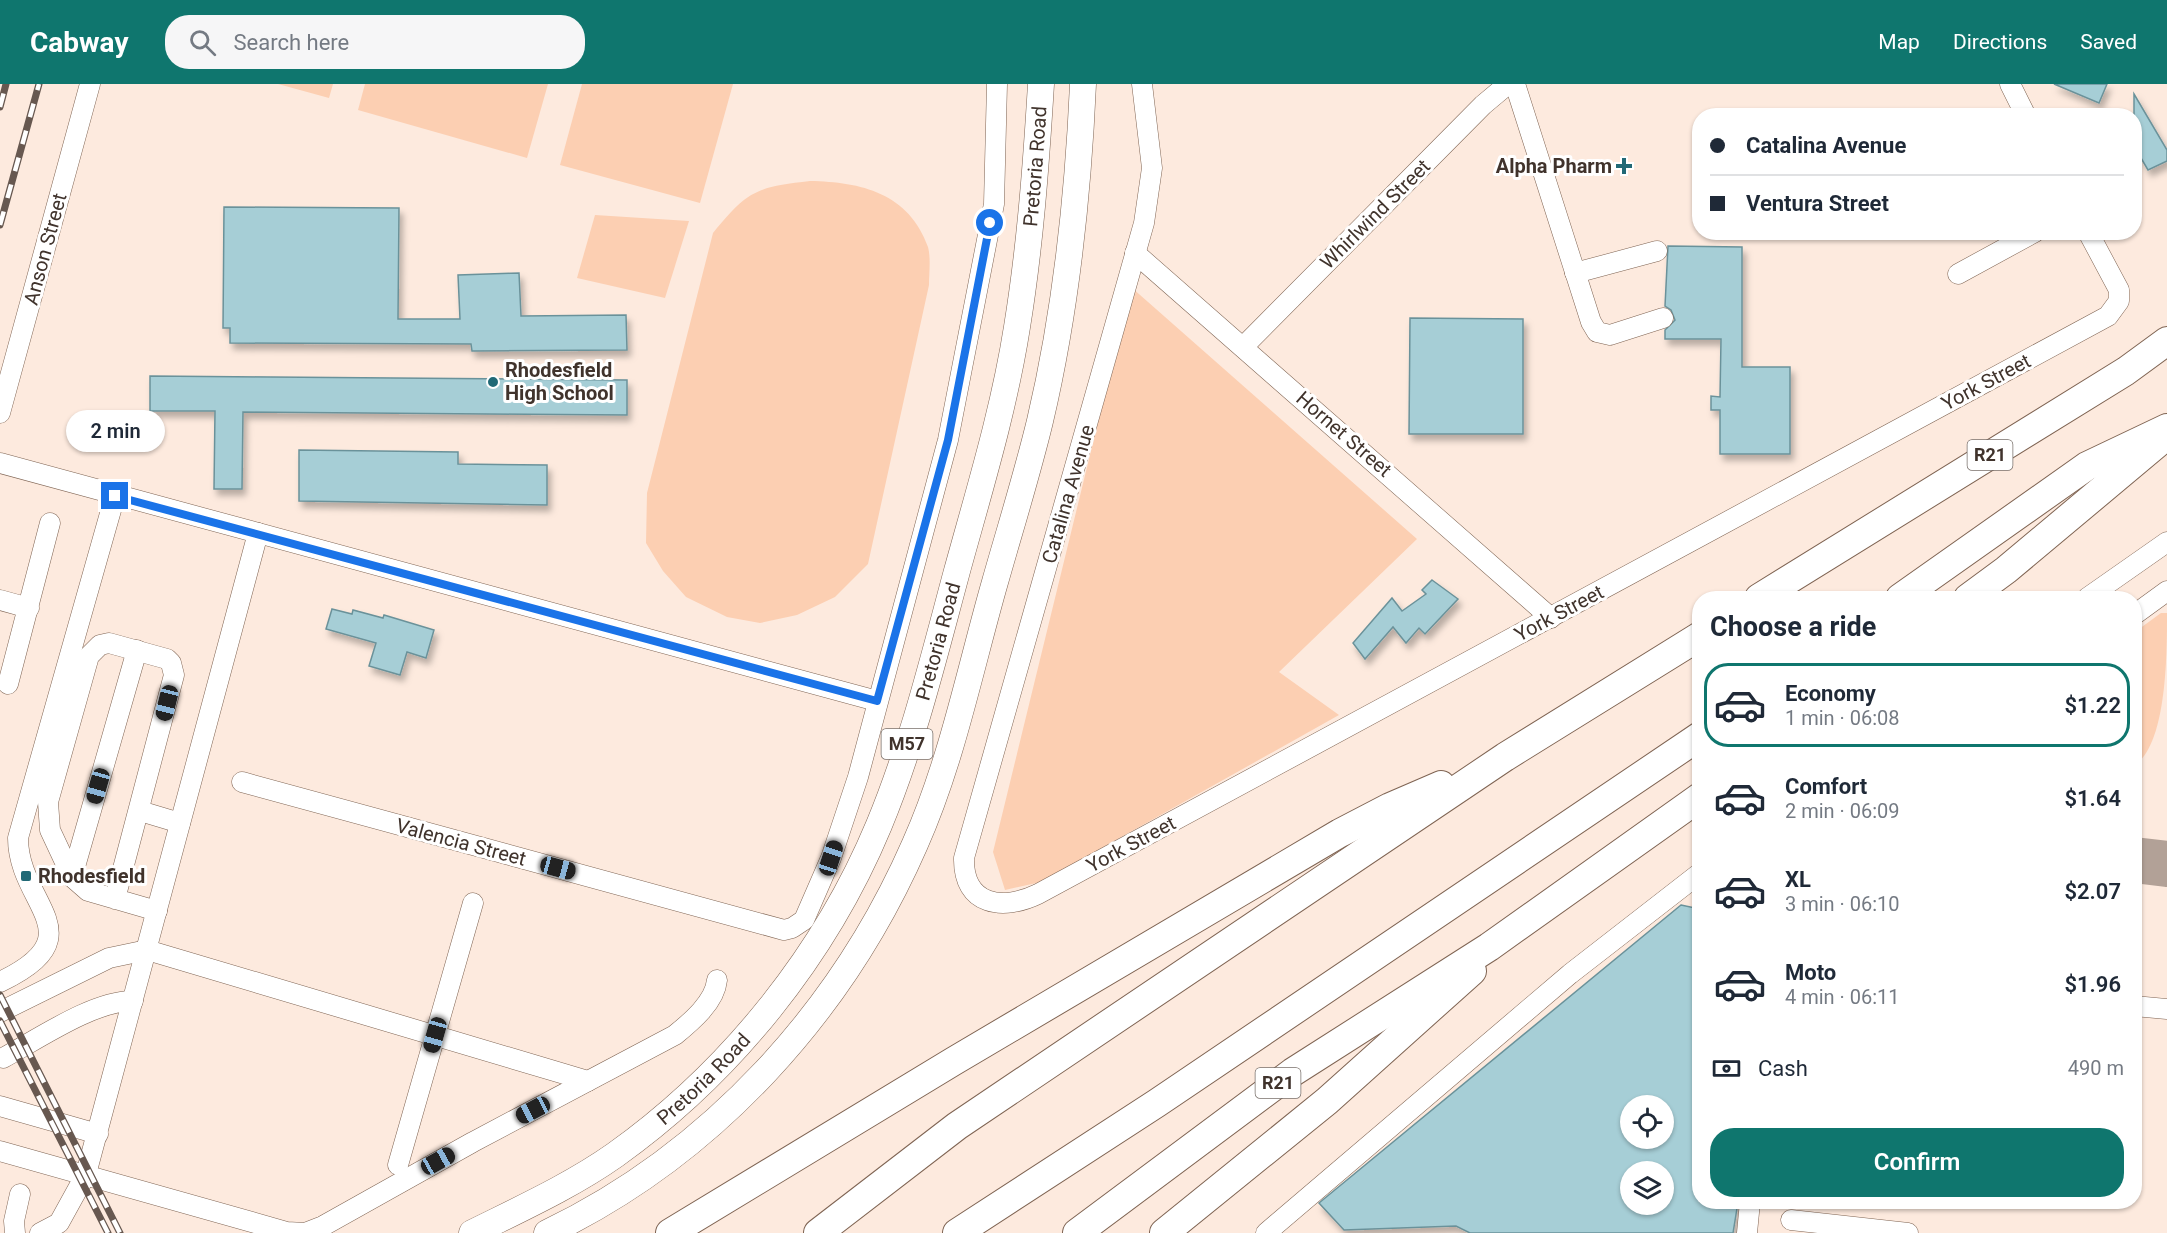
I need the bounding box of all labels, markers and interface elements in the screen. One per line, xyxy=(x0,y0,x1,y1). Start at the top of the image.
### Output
search box xyxy=(165,15,585,69)
text: Cabway xyxy=(30,26,129,59)
icon: search xyxy=(186,26,219,59)
text: Search here xyxy=(234,30,349,55)
text: Map xyxy=(1878,30,1920,54)
text: Directions xyxy=(1953,30,2047,54)
text: Saved xyxy=(2080,30,2137,54)
street label: Pretoria Road xyxy=(1018,105,1052,228)
text: Catalina Avenue xyxy=(1746,133,1906,158)
street label: Whirlwind Street xyxy=(1315,154,1435,274)
place label: Alpha Pharm xyxy=(1496,154,1612,178)
marker: Alpha Pharm xyxy=(1617,159,1631,173)
street label: Anson Street xyxy=(19,191,71,307)
text: Ventura Street xyxy=(1746,191,1889,216)
route start xyxy=(976,209,1003,236)
street label: York Street xyxy=(1937,349,2035,415)
place label: Rhodesfield High School xyxy=(505,358,614,405)
marker: Rhodesfield High School xyxy=(486,375,500,389)
street label: Hornet Street xyxy=(1291,386,1397,482)
callout: 2 min xyxy=(66,409,164,451)
text: 2 min xyxy=(90,419,141,443)
street label: Catalina Avenue xyxy=(1037,422,1099,566)
road number: R21 xyxy=(1968,440,2012,470)
route end xyxy=(101,482,128,509)
street label: Pretoria Road xyxy=(910,580,965,703)
street label: York Street xyxy=(1510,580,1608,646)
text: Choose a ride xyxy=(1710,611,1876,643)
icon: car xyxy=(1713,678,1767,732)
text: Economy xyxy=(1785,681,1876,706)
car xyxy=(154,683,180,723)
text: $1.22 xyxy=(2064,693,2121,718)
text: 1 min · 06:08 xyxy=(1785,706,1900,730)
road number: M57 xyxy=(882,729,932,759)
car xyxy=(84,766,112,806)
icon: car xyxy=(1713,771,1767,825)
text: Comfort xyxy=(1785,774,1867,799)
text: $1.64 xyxy=(2064,786,2121,811)
text: 2 min · 06:09 xyxy=(1785,799,1900,823)
street label: York Street xyxy=(1082,811,1180,877)
street label: Valencia Street xyxy=(393,813,529,871)
car xyxy=(817,838,845,878)
car xyxy=(538,855,578,881)
place label: Rhodesfield xyxy=(38,864,145,888)
icon: car xyxy=(1713,864,1767,918)
text: XL xyxy=(1785,867,1811,892)
marker: Rhodesfield xyxy=(19,869,33,883)
text: $2.07 xyxy=(2064,879,2121,904)
text: 3 min · 06:10 xyxy=(1785,892,1900,916)
icon: car xyxy=(1713,957,1767,1011)
text: Moto xyxy=(1785,960,1836,985)
text: $1.96 xyxy=(2064,972,2121,997)
text: 4 min · 06:11 xyxy=(1785,985,1900,1009)
car xyxy=(421,1015,449,1055)
street label: Pretoria Road xyxy=(652,1028,755,1130)
icon: cash xyxy=(1710,1052,1743,1085)
text: Cash xyxy=(1758,1056,1808,1081)
text: 490 m xyxy=(2068,1056,2124,1080)
road number: R21 xyxy=(1256,1068,1300,1098)
car xyxy=(513,1094,553,1126)
map controls xyxy=(1620,1095,1674,1215)
button: locate xyxy=(1620,1095,1674,1149)
button: Confirm xyxy=(1710,1128,2124,1197)
car xyxy=(418,1144,458,1178)
button: layers xyxy=(1620,1161,1674,1215)

